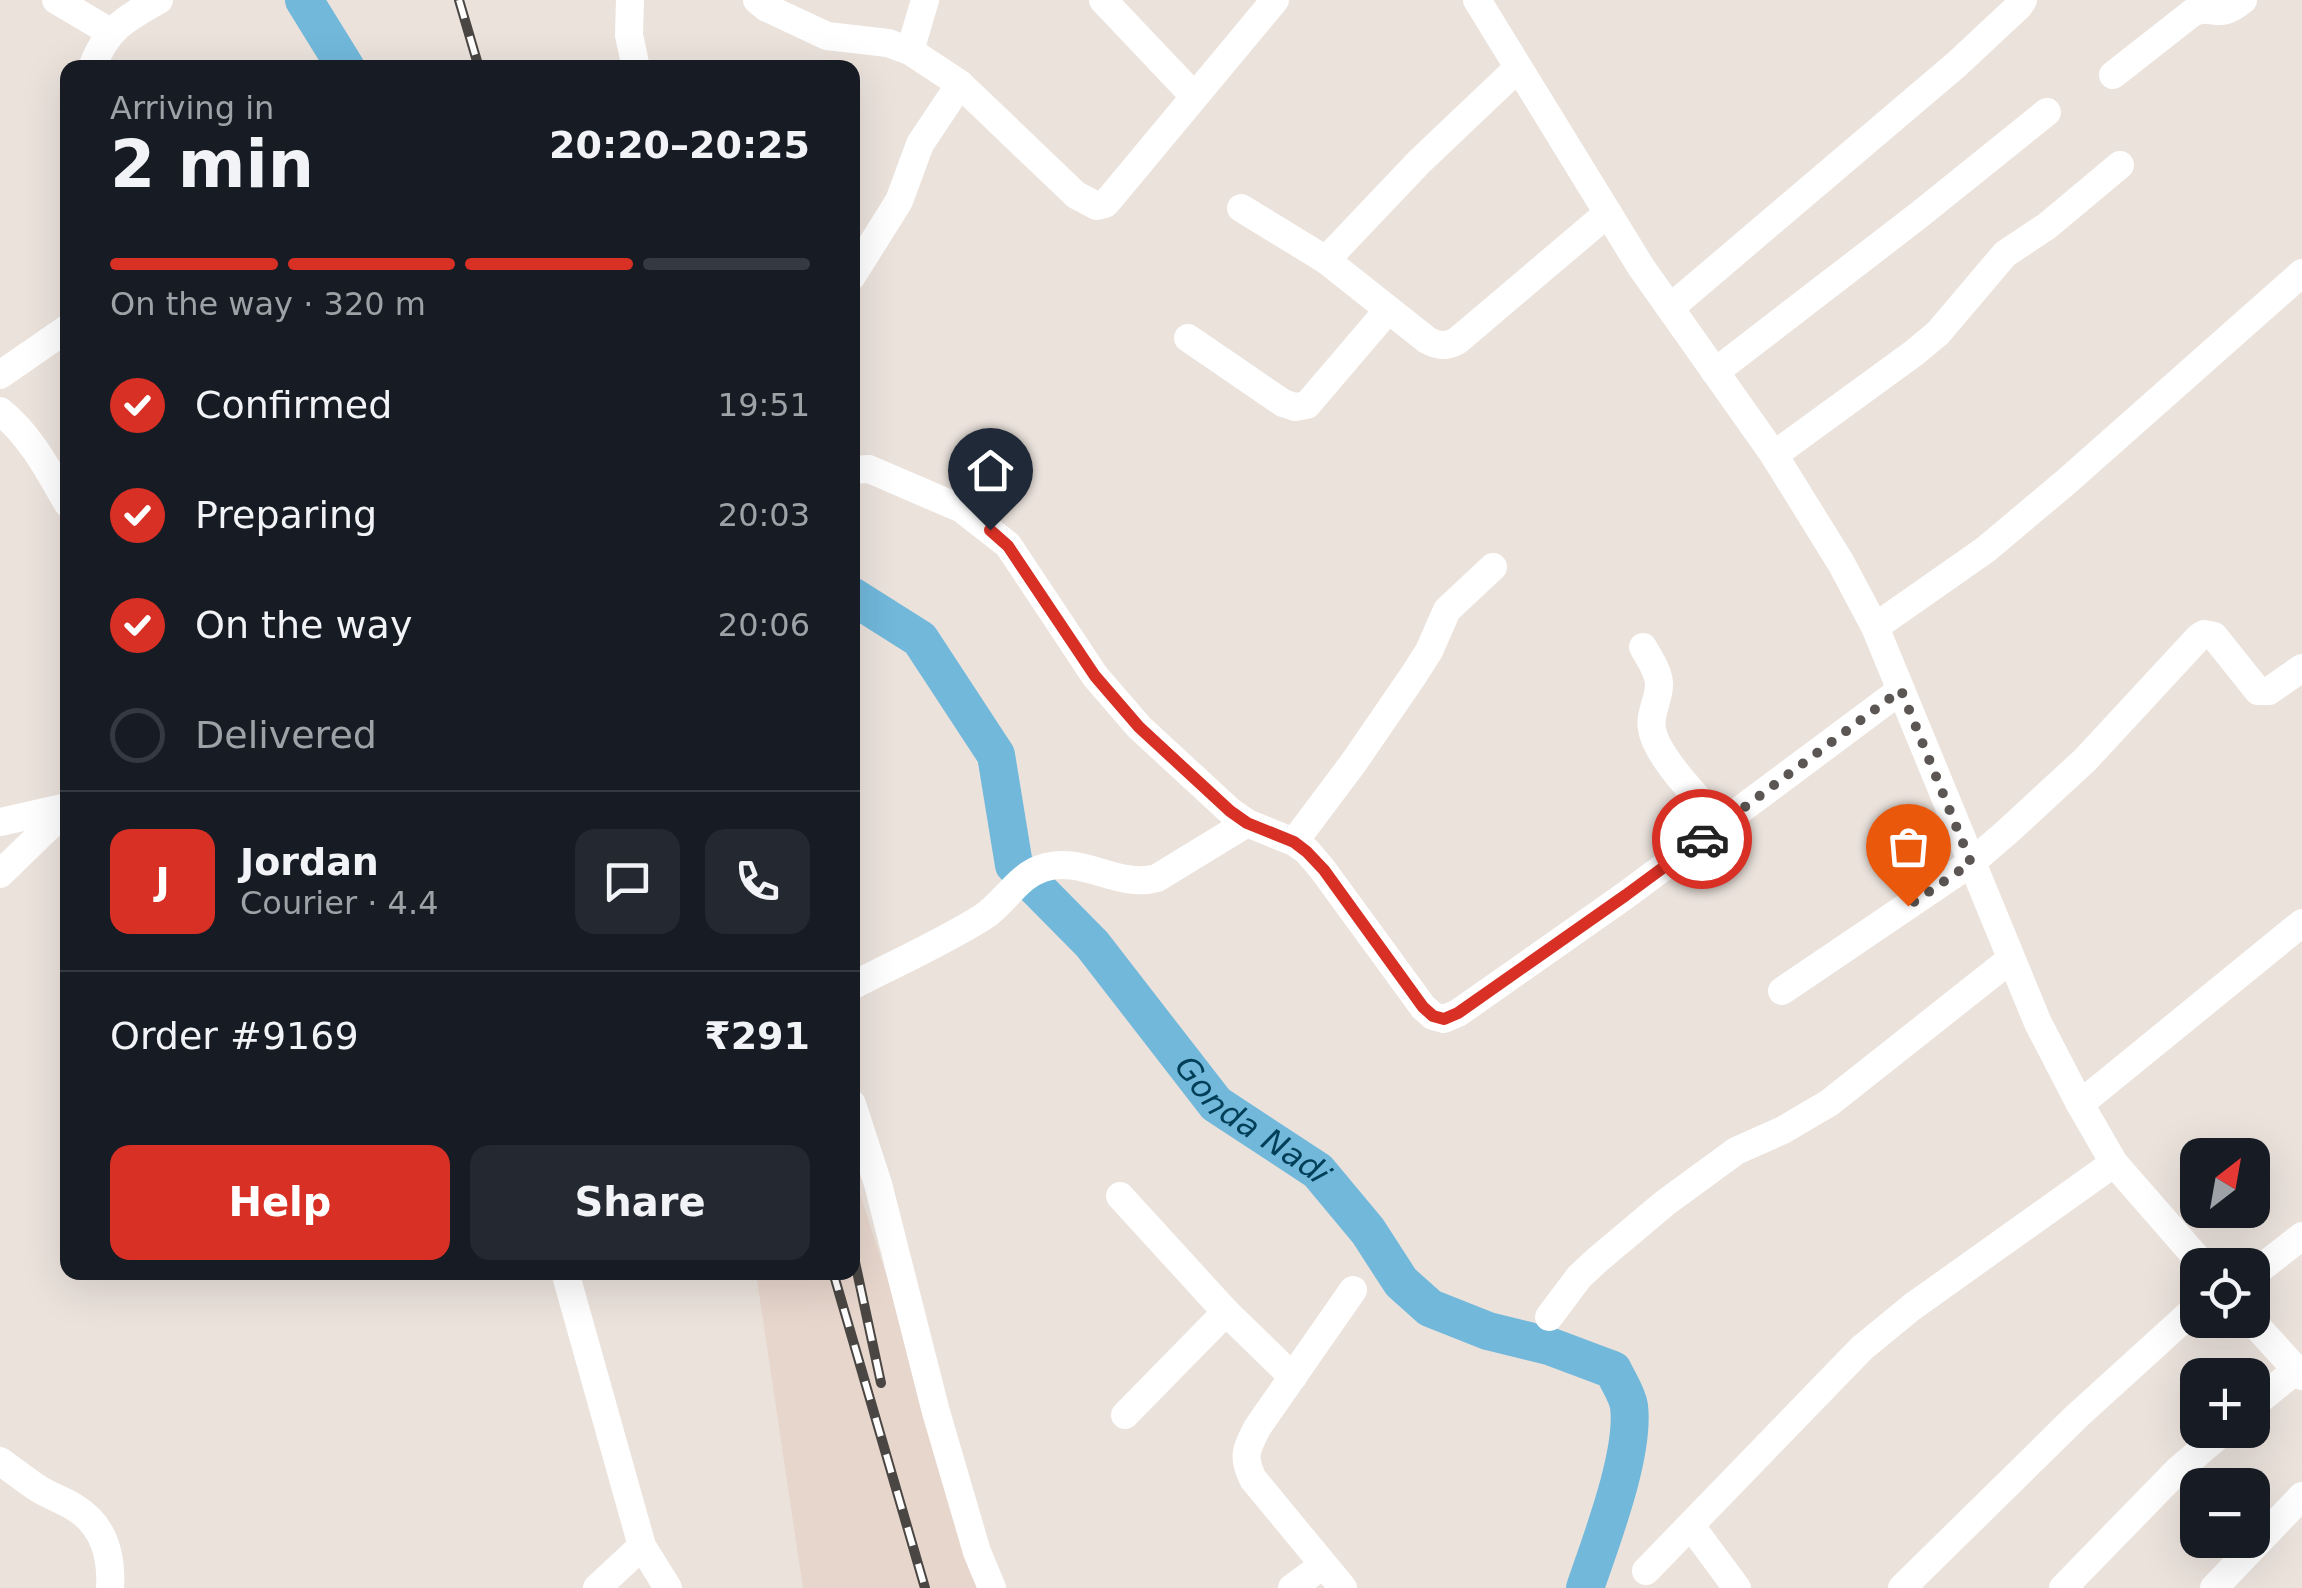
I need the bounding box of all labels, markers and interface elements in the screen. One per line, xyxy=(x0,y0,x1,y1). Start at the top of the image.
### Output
text: Arriving in xyxy=(110,89,274,127)
text: 20:20–20:25 xyxy=(549,123,810,167)
text: 2 min xyxy=(110,127,314,202)
text: On the way · 320 m xyxy=(110,285,426,323)
icon: check xyxy=(110,378,165,433)
text: Confirmed xyxy=(195,383,392,427)
text: 19:51 xyxy=(718,386,810,424)
pin xyxy=(948,428,1033,531)
icon: home xyxy=(963,443,1018,498)
icon: check xyxy=(110,488,165,543)
text: Preparing xyxy=(195,493,377,537)
text: 20:03 xyxy=(718,496,810,534)
icon: check xyxy=(110,598,165,653)
text: On the way xyxy=(195,603,412,647)
text: 20:06 xyxy=(718,606,810,644)
text: Delivered xyxy=(195,713,377,757)
courier xyxy=(1652,789,1752,889)
pin xyxy=(1866,804,1951,907)
icon: car xyxy=(1675,812,1730,867)
icon: bag xyxy=(1881,819,1936,874)
button: chat xyxy=(575,829,680,934)
button: phone xyxy=(705,829,810,934)
text: Jordan xyxy=(240,840,379,884)
text: J xyxy=(155,859,170,903)
text: Courier · 4.4 xyxy=(240,884,439,922)
text: Order #9169 xyxy=(110,1014,359,1058)
text: ₹291 xyxy=(704,1014,810,1058)
water label: Gonda Nadi xyxy=(1167,1048,1339,1191)
north arrow xyxy=(2180,1138,2270,1228)
map controls xyxy=(2180,1138,2270,1558)
button: Help xyxy=(110,1145,450,1260)
button: Share xyxy=(470,1145,810,1260)
button: locate xyxy=(2180,1248,2270,1338)
button: + xyxy=(2180,1358,2270,1448)
button: − xyxy=(2180,1468,2270,1558)

